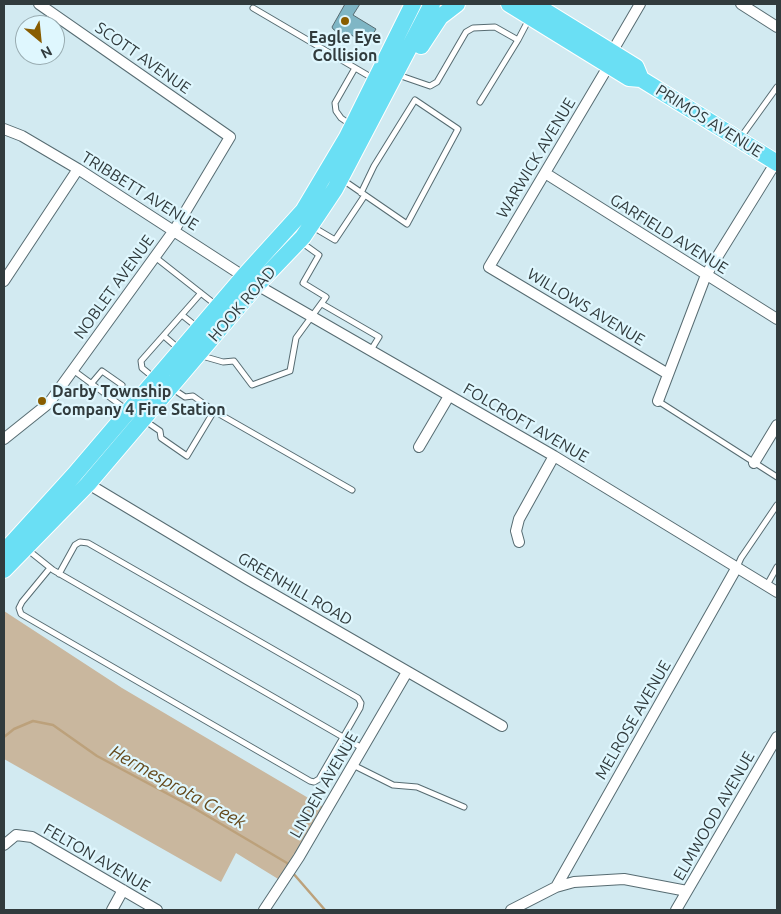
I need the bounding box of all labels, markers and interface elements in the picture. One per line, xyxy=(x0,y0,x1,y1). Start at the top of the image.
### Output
north arrow xyxy=(15,15,65,65)
marker: Eagle Eye Collision xyxy=(339,15,351,27)
street label: SCOTT AVENUE xyxy=(92,18,194,98)
place label: Eagle Eye Collision xyxy=(309,28,381,66)
text: N xyxy=(38,43,55,62)
street label: PRIMOS AVENUE xyxy=(652,81,766,161)
street label: WARWICK AVENUE xyxy=(492,94,580,222)
street label: TRIBBETT AVENUE xyxy=(78,147,202,235)
street label: GARFIELD AVENUE xyxy=(606,190,732,278)
street label: NOBLET AVENUE xyxy=(70,231,158,343)
street label: HOOK ROAD xyxy=(204,262,280,346)
street label: WILLOWS AVENUE xyxy=(524,264,648,350)
street label: FOLCROFT AVENUE xyxy=(460,379,592,467)
place label: Darby Township Company 4 Fire Station xyxy=(52,382,226,420)
marker: Darby Township Company 4 Fire Station xyxy=(36,395,48,407)
street label: GREENHILL ROAD xyxy=(234,548,356,630)
street label: MELROSE AVENUE xyxy=(591,657,675,783)
street label: LINDEN AVENUE xyxy=(286,729,362,841)
water label: Hermesprota Creek xyxy=(106,741,250,833)
street label: ELMWOOD AVENUE xyxy=(669,748,759,884)
street label: FELTON AVENUE xyxy=(40,820,154,896)

